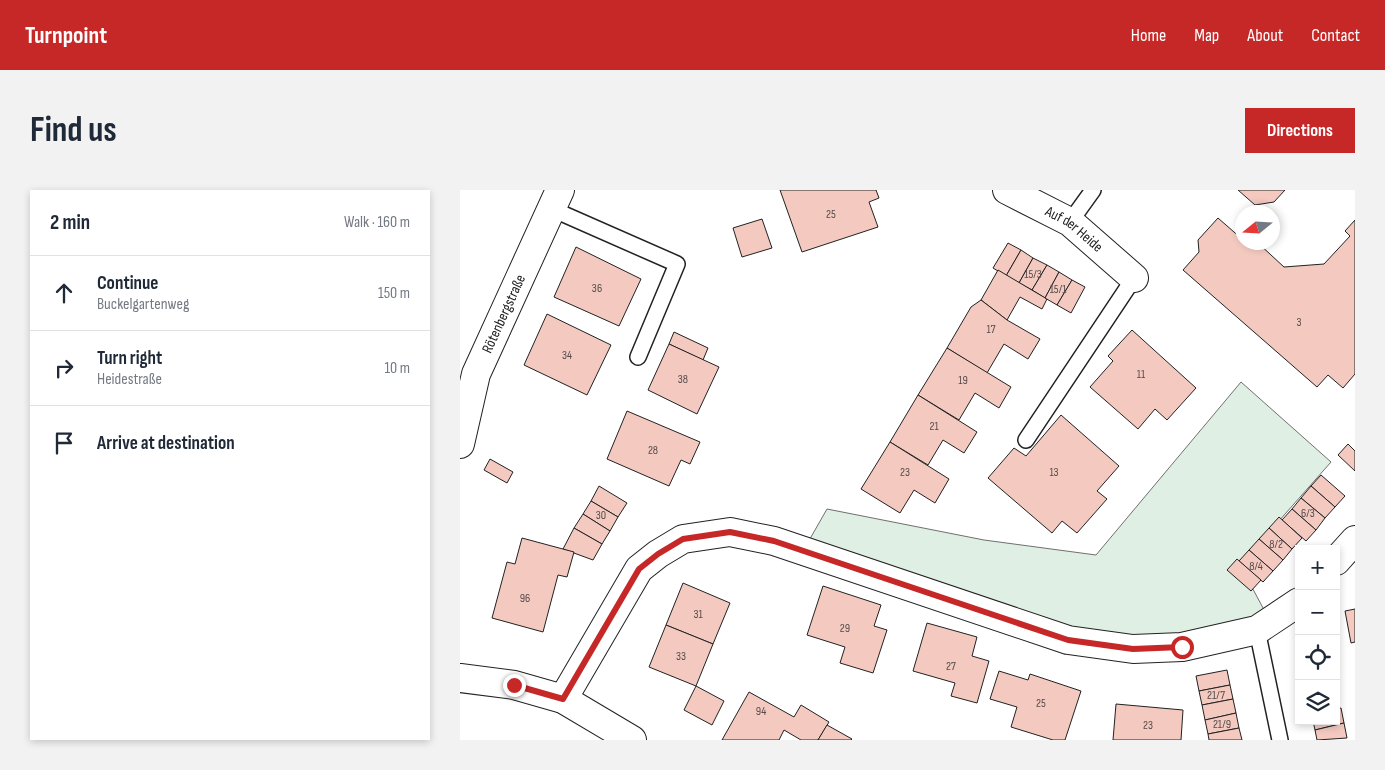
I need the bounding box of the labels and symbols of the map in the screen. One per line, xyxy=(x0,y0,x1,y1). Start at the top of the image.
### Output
street label: Auf der Heide xyxy=(1041,202,1107,256)
north arrow xyxy=(1235,205,1280,250)
house number: 25 xyxy=(826,207,836,222)
house number: 15/3 xyxy=(1024,267,1042,282)
street label: Rötenbergstraße xyxy=(478,272,530,356)
house number: 36 xyxy=(592,281,602,296)
house number: 15/1 xyxy=(1050,282,1067,297)
house number: 3 xyxy=(1296,315,1302,330)
house number: 17 xyxy=(987,322,996,337)
house number: 34 xyxy=(562,348,572,363)
house number: 11 xyxy=(1137,367,1146,382)
house number: 38 xyxy=(678,372,688,387)
house number: 19 xyxy=(958,373,968,388)
house number: 21 xyxy=(929,419,939,434)
house number: 28 xyxy=(648,443,658,458)
house number: 23 xyxy=(900,465,910,480)
house number: 13 xyxy=(1049,465,1059,480)
house number: 6/3 xyxy=(1301,506,1315,521)
house number: 30 xyxy=(596,508,606,523)
house number: 8/2 xyxy=(1269,537,1283,552)
house number: 8/4 xyxy=(1249,559,1263,574)
house number: 96 xyxy=(520,591,530,606)
house number: 31 xyxy=(693,607,703,622)
house number: 29 xyxy=(840,621,850,636)
route start xyxy=(1171,636,1194,659)
house number: 33 xyxy=(676,649,686,664)
house number: 27 xyxy=(946,659,956,674)
route end xyxy=(503,674,526,697)
house number: 21/7 xyxy=(1207,688,1225,703)
house number: 25 xyxy=(1036,696,1046,711)
house number: 94 xyxy=(756,704,766,719)
house number: 21/9 xyxy=(1213,717,1231,732)
house number: 23 xyxy=(1143,718,1153,733)

